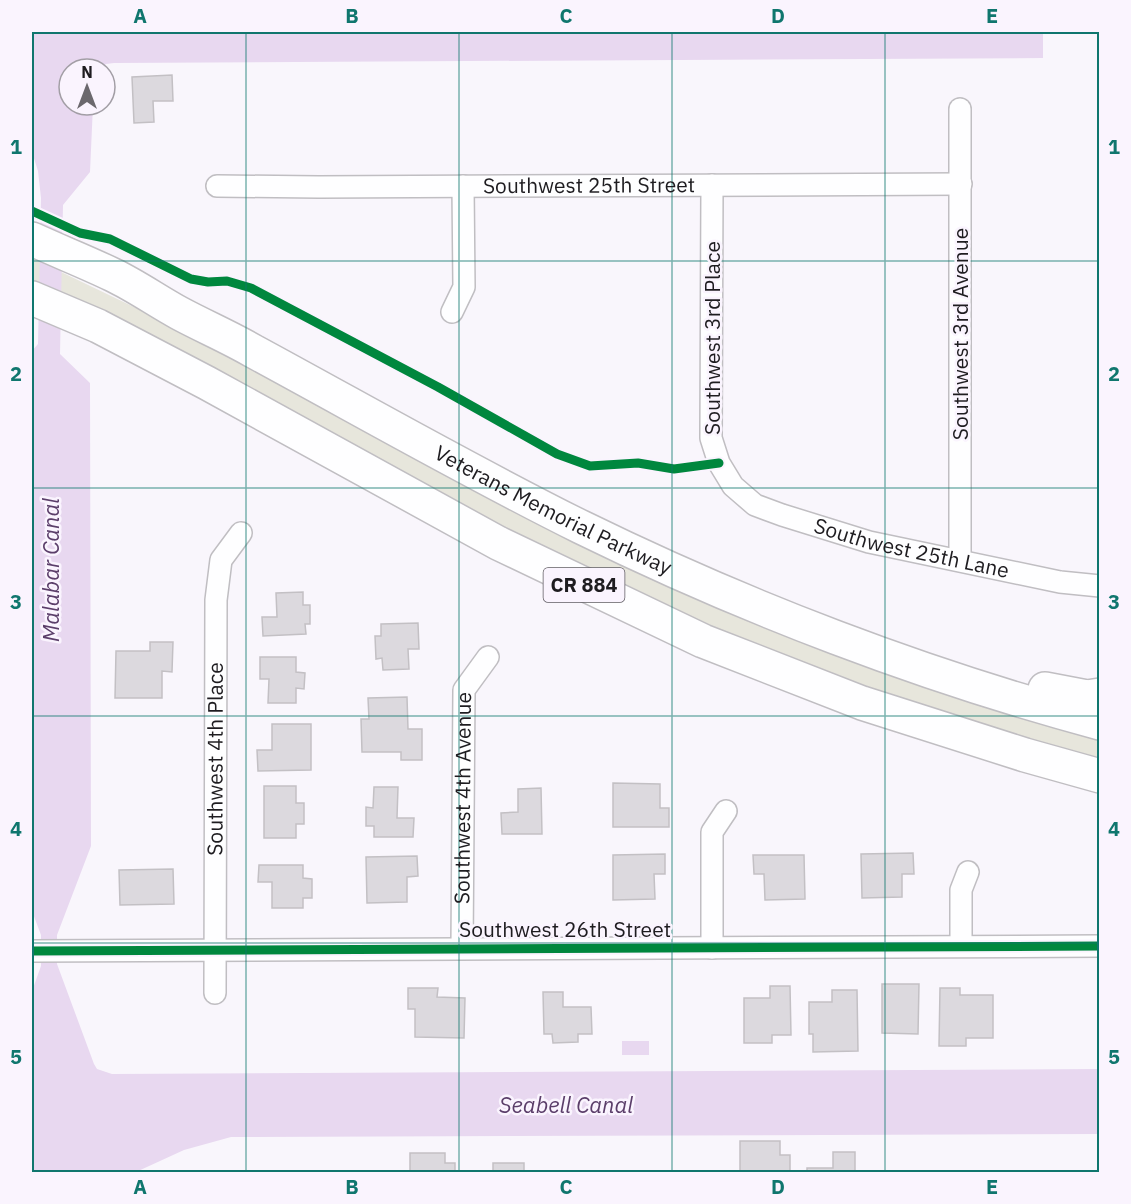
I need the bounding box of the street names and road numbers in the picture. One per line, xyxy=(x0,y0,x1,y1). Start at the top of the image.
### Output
street label: Southwest 25th Street xyxy=(483,170,695,199)
street label: Southwest 3rd Avenue xyxy=(946,228,974,440)
street label: Southwest 3rd Place xyxy=(698,241,726,435)
street label: Veterans Memorial Parkway xyxy=(430,438,677,581)
street label: Southwest 25th Lane xyxy=(811,511,1012,584)
road number: CR 884 xyxy=(544,568,624,602)
street label: Southwest 4th Place xyxy=(200,662,229,856)
street label: Southwest 4th Avenue xyxy=(447,692,477,904)
street label: Southwest 26th Street xyxy=(459,915,671,943)

